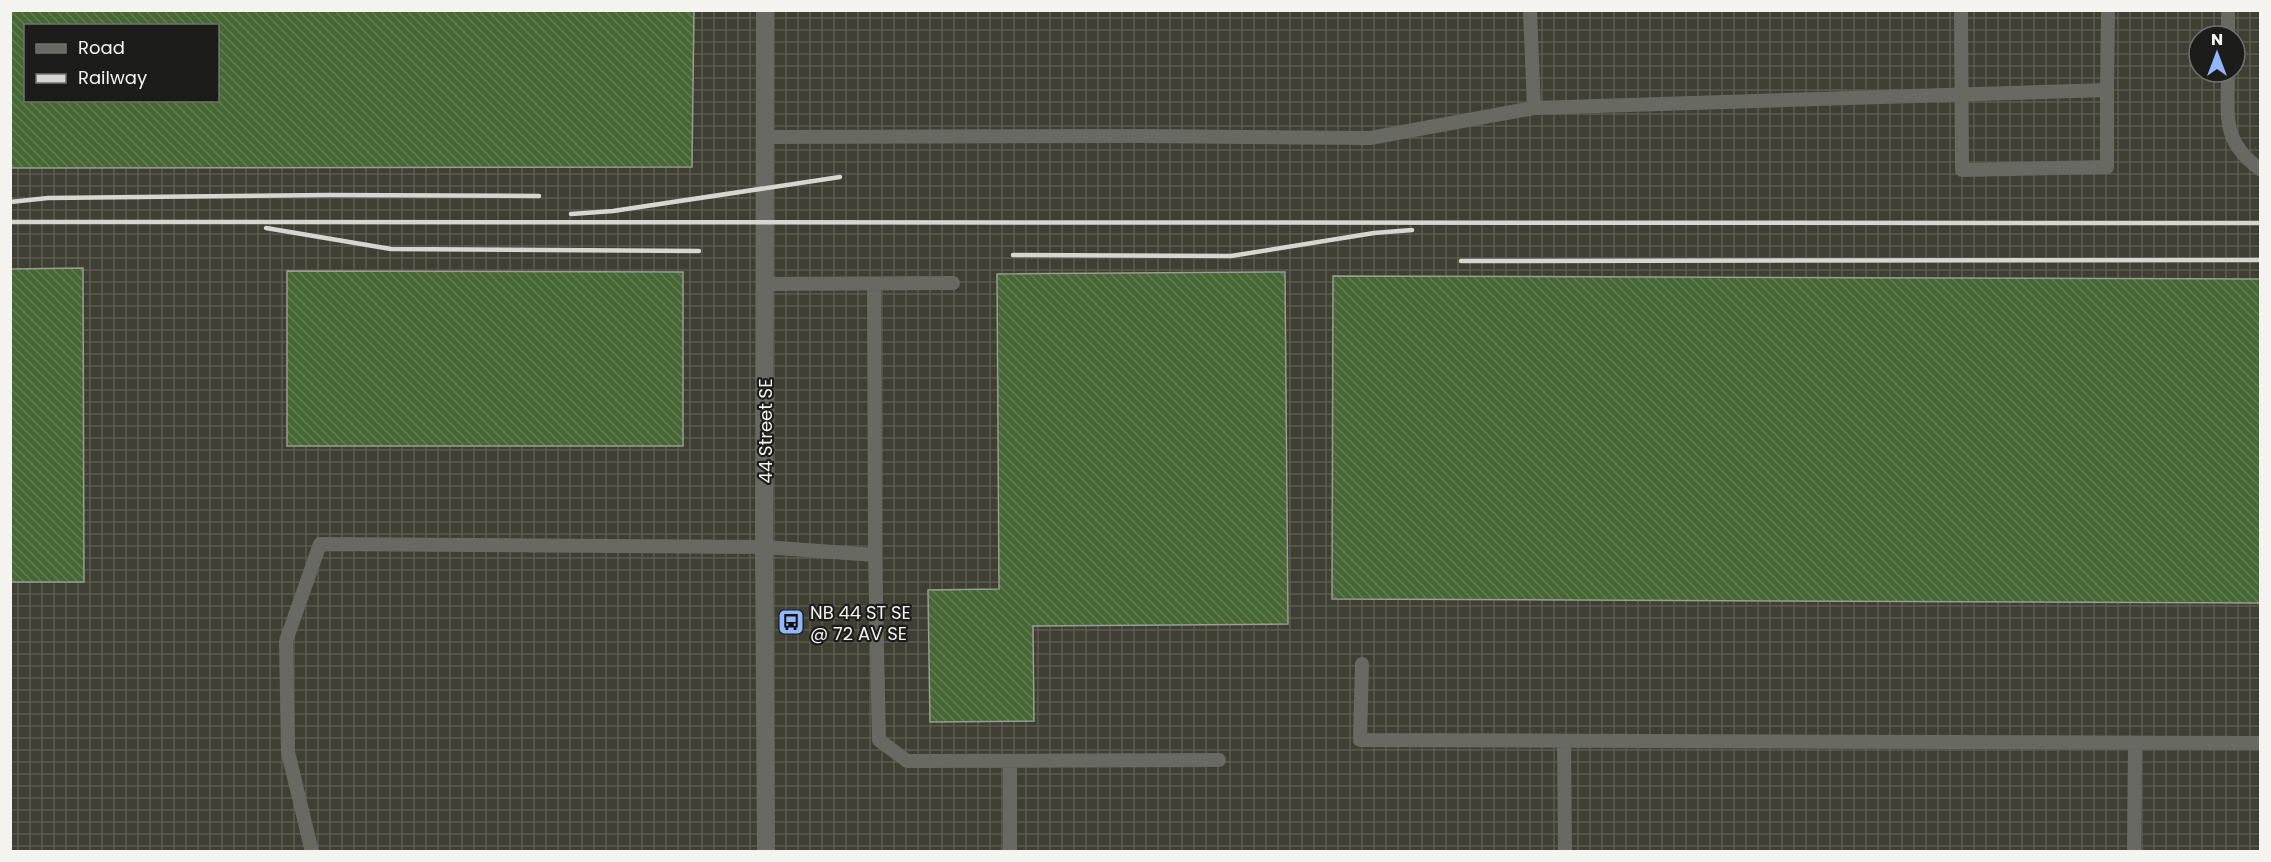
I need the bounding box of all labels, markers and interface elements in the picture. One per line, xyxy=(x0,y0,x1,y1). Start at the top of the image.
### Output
legend xyxy=(24,24,219,102)
north arrow xyxy=(2187,24,2247,84)
text: N xyxy=(2211,28,2223,51)
text: Road xyxy=(78,35,125,60)
text: Railway xyxy=(78,65,147,90)
street label: 44 Street SE xyxy=(753,379,778,483)
place label: NB 44 ST SE @ 72 AV SE xyxy=(810,600,911,646)
bus stop icon: NB 44 ST SE @ 72 AV SE xyxy=(776,607,806,637)

